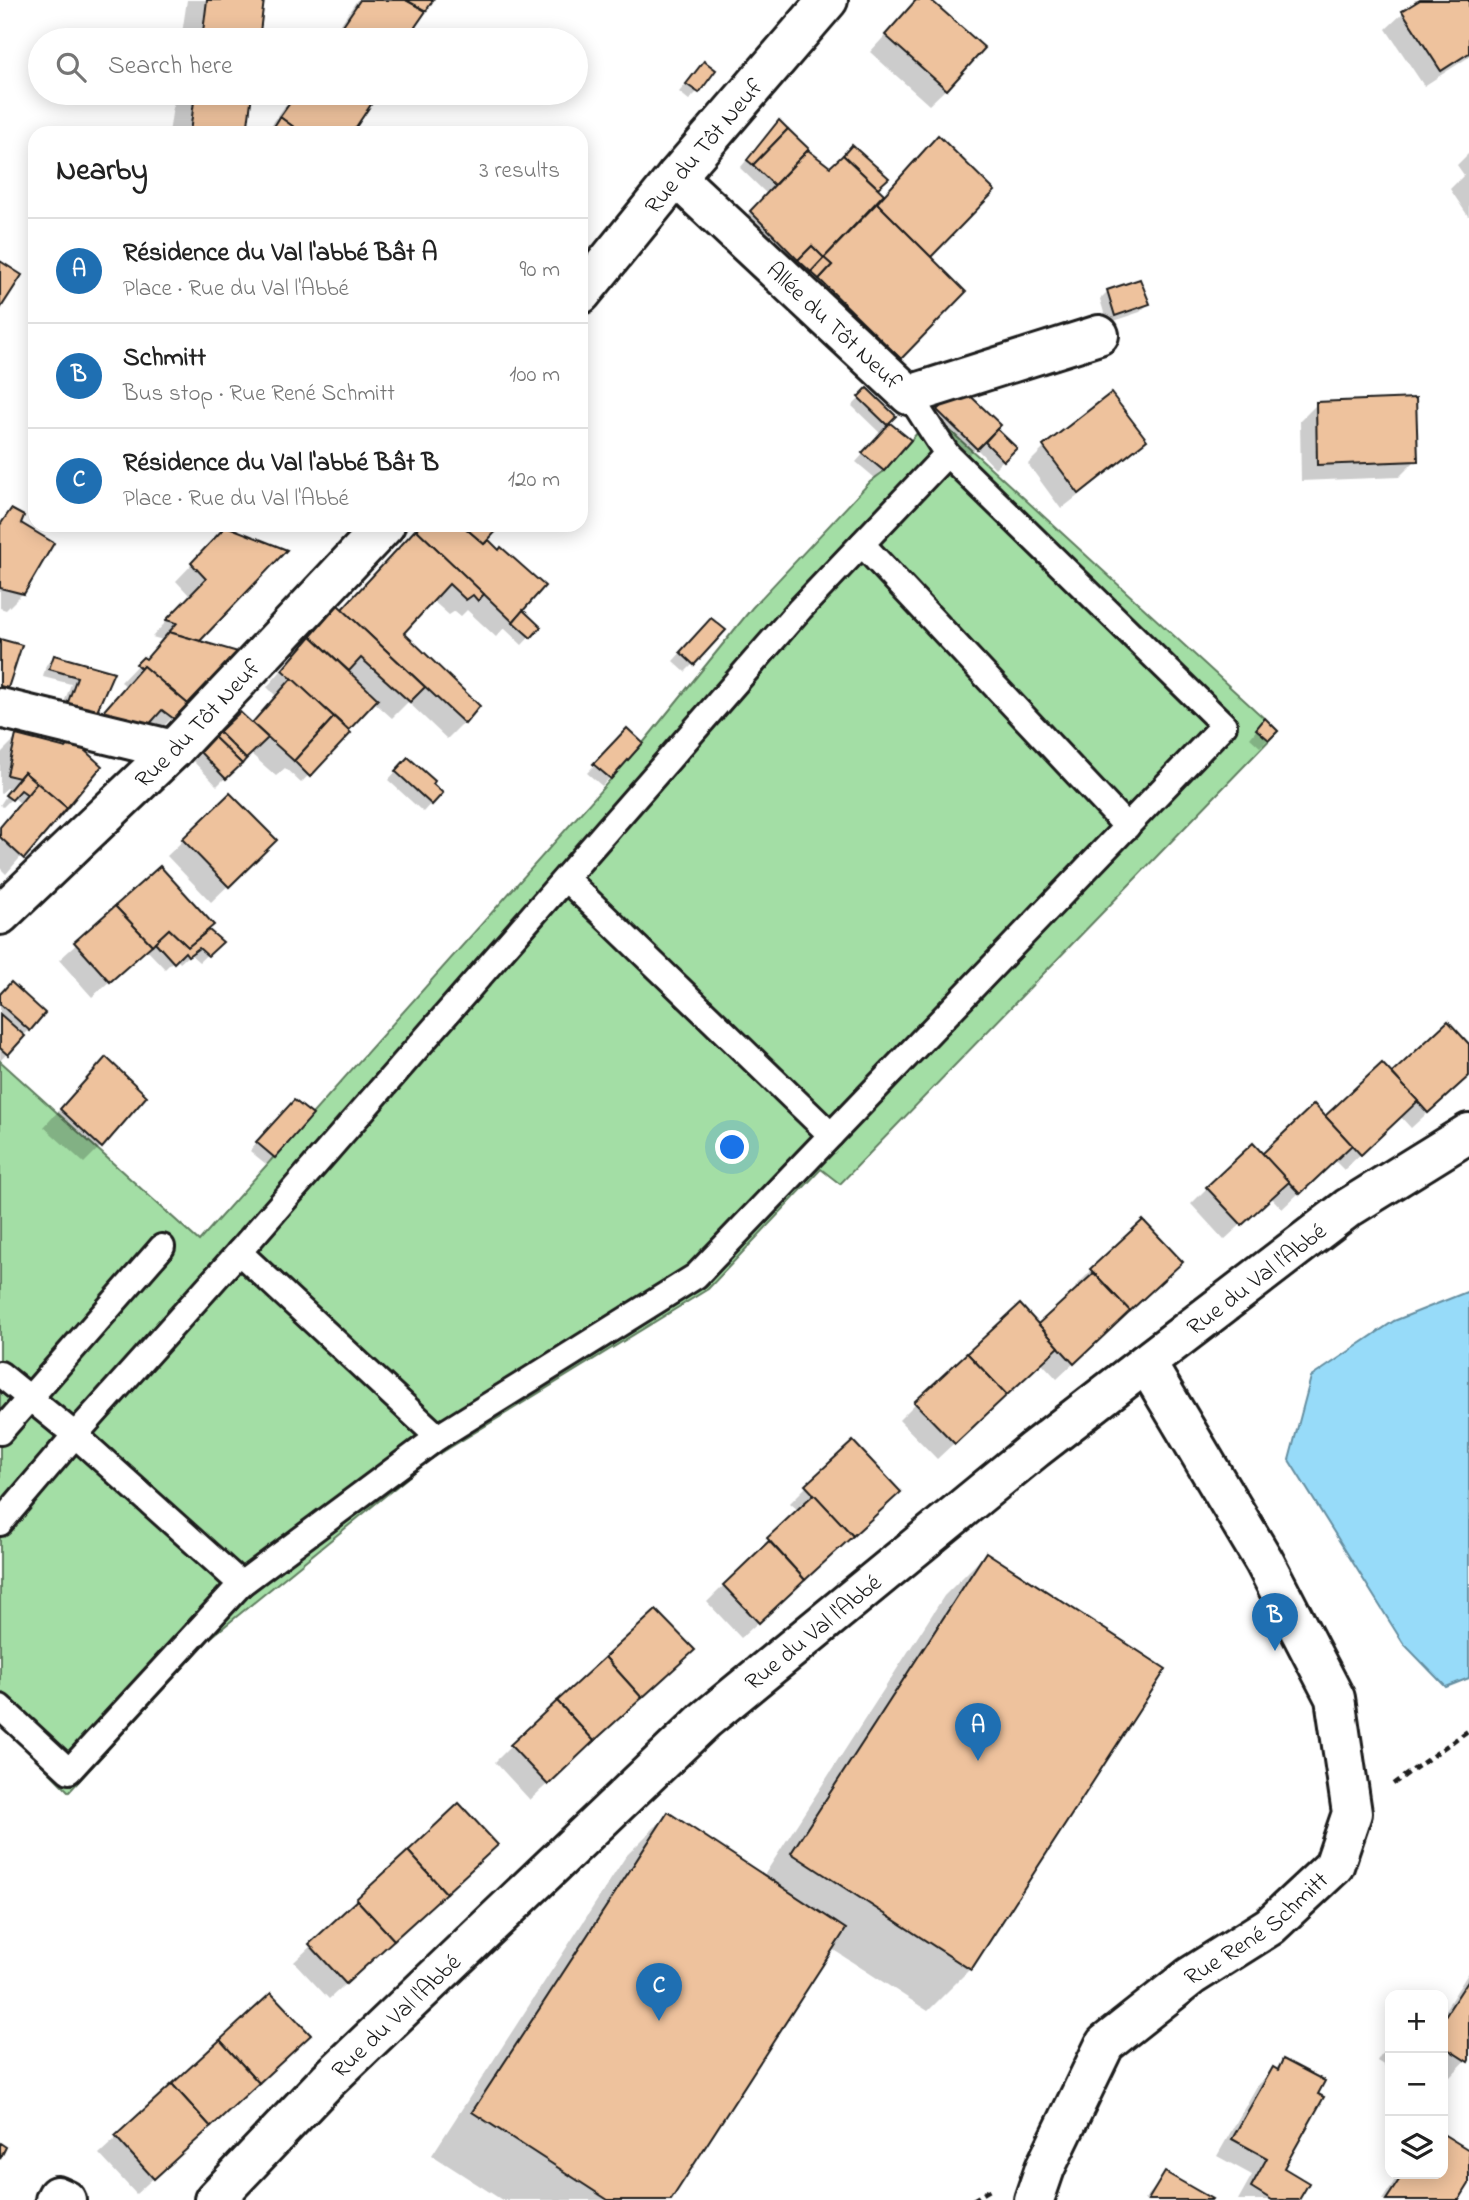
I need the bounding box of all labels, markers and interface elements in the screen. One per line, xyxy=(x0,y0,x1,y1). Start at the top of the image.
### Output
search box xyxy=(28,28,588,105)
icon: search xyxy=(52,48,90,86)
text: Search here xyxy=(108,48,233,86)
street label: Rue du Tôt Neuf xyxy=(637,72,773,223)
text: Nearby xyxy=(56,150,148,194)
text: 3 results xyxy=(479,155,560,188)
text: Résidence du Val l'abbé Bât A xyxy=(123,235,437,273)
text: A xyxy=(72,254,86,287)
text: 90 m xyxy=(520,254,560,287)
street label: Allée du Tôt Neuf xyxy=(757,255,909,400)
text: Place · Rue du Val l'Abbé xyxy=(123,273,349,306)
text: Schmitt xyxy=(123,340,206,378)
text: B xyxy=(71,359,87,392)
text: 100 m xyxy=(509,359,560,392)
text: Bus stop · Rue René Schmitt xyxy=(123,378,395,411)
text: Résidence du Val l'abbé Bât B xyxy=(123,445,439,483)
text: C xyxy=(73,464,85,497)
text: 120 m xyxy=(508,464,560,497)
text: Place · Rue du Val l'Abbé xyxy=(123,483,349,516)
street label: Rue du Tôt Neuf xyxy=(128,652,270,798)
your location xyxy=(715,1130,749,1164)
street label: Rue du Val l'Abbé xyxy=(1180,1215,1335,1345)
street label: Rue du Val l'Abbé xyxy=(738,1567,890,1700)
pin: B xyxy=(1252,1593,1298,1651)
pin: A xyxy=(955,1703,1001,1761)
street label: Rue René Schmitt xyxy=(1178,1865,1337,1996)
street label: Rue du Val l'Abbé xyxy=(325,1946,470,2088)
pin: C xyxy=(636,1963,682,2021)
map controls xyxy=(1385,1990,1448,2179)
button: + xyxy=(1385,1990,1448,2053)
button: − xyxy=(1385,2053,1448,2116)
button: layers xyxy=(1385,2116,1448,2179)

